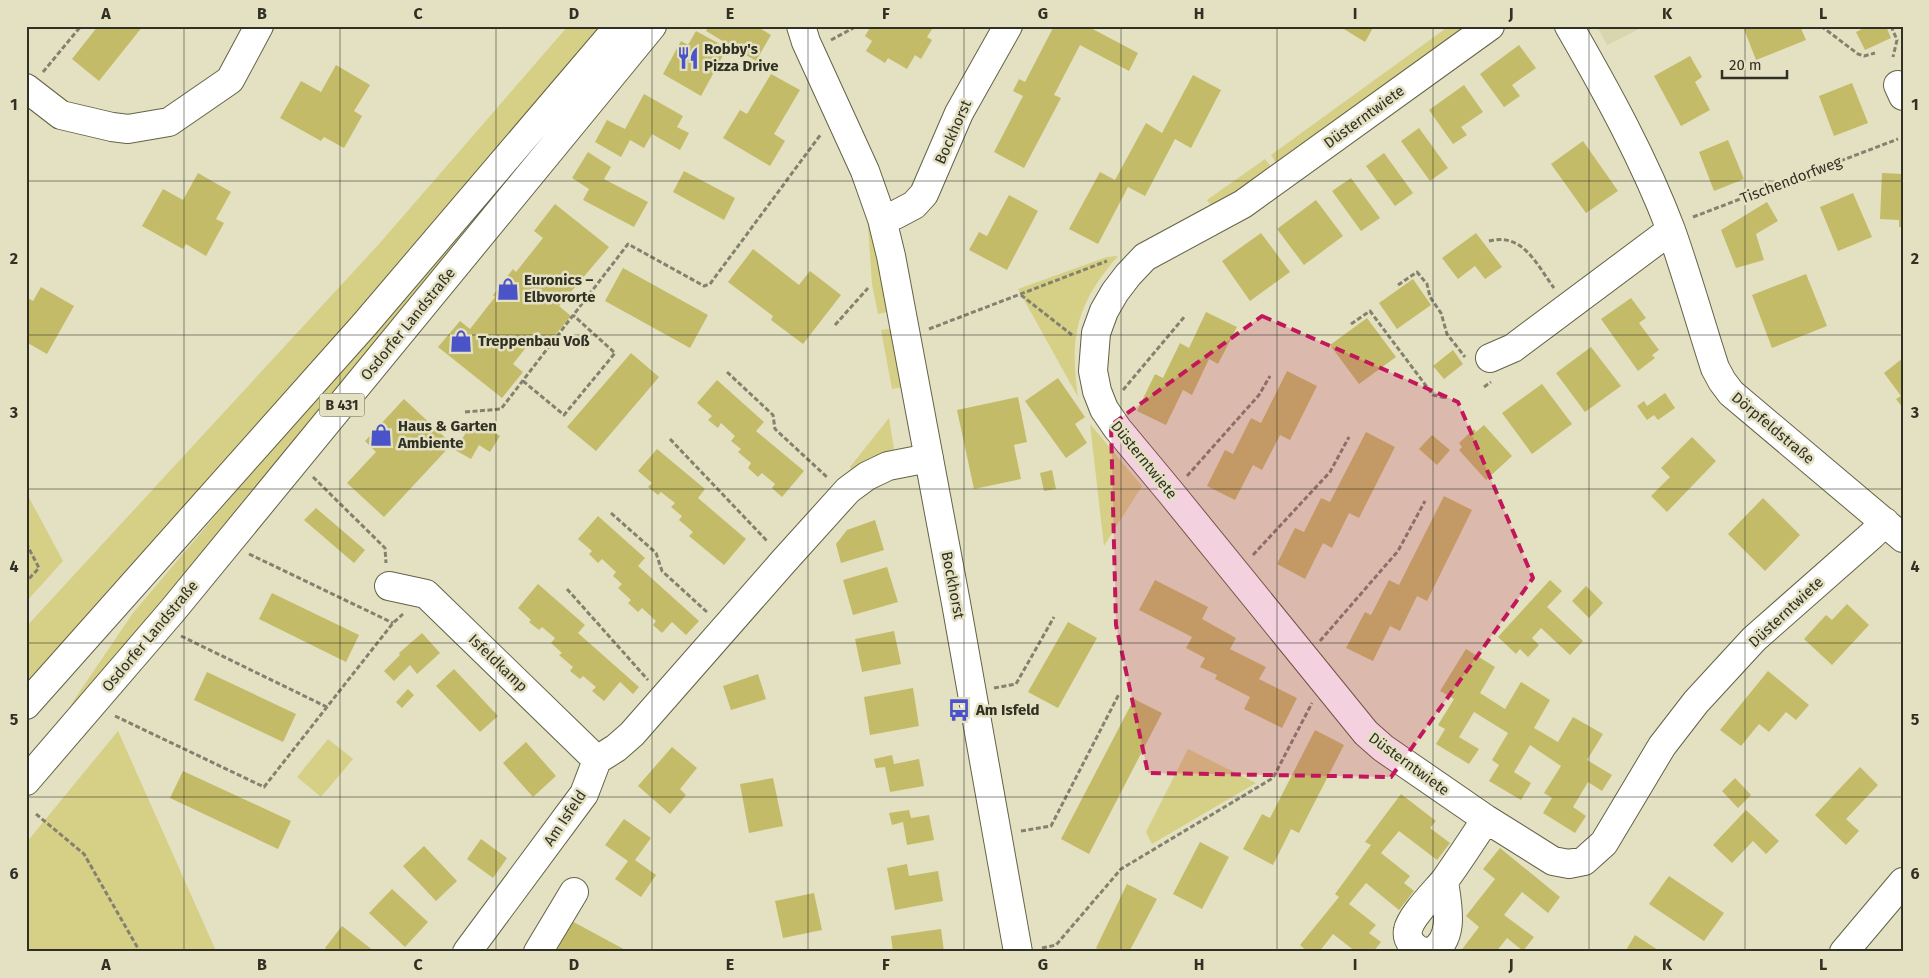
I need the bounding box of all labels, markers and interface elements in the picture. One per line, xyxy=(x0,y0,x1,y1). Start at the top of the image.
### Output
text: A xyxy=(100,4,111,23)
text: B xyxy=(257,4,267,23)
text: C xyxy=(413,4,423,23)
text: D xyxy=(569,4,579,23)
text: E xyxy=(726,4,734,23)
text: F xyxy=(882,4,890,23)
text: G xyxy=(1038,4,1048,23)
text: H xyxy=(1194,4,1204,23)
text: I xyxy=(1353,4,1357,23)
text: J xyxy=(1507,4,1514,23)
text: K xyxy=(1662,4,1673,23)
text: L xyxy=(1819,4,1827,23)
place label: Robby's Pizza Drive xyxy=(704,40,778,75)
restaurant icon: Robby's Pizza Drive xyxy=(675,45,701,71)
scale bar xyxy=(1722,48,1786,80)
text: 20 m xyxy=(1729,56,1762,74)
street label: Düsterntwiete xyxy=(1320,82,1408,152)
text: 1 xyxy=(10,95,18,114)
text: 1 xyxy=(1911,95,1919,114)
street label: Bockhorst xyxy=(931,97,975,167)
street label: Tischendorfweg xyxy=(1738,152,1844,208)
text: 2 xyxy=(10,249,18,268)
text: 2 xyxy=(1911,249,1919,268)
street label: Osdorfer Landstraße xyxy=(357,264,459,384)
place label: Euronics – Elbvororte xyxy=(524,271,596,306)
shop icon: Euronics – Elbvororte xyxy=(495,276,521,302)
shop icon: Treppenbau Voß xyxy=(448,328,474,354)
place label: Treppenbau Voß xyxy=(478,332,590,350)
street label: Dörpfeldstraße xyxy=(1728,388,1818,468)
road number: B 431 xyxy=(320,394,364,416)
text: 3 xyxy=(9,403,18,422)
text: 3 xyxy=(1910,403,1919,422)
place label: Haus & Garten Ambiente xyxy=(397,417,497,452)
street label: Düsterntwiete xyxy=(1107,417,1181,503)
shop icon: Haus & Garten Ambiente xyxy=(368,422,394,448)
street label: Bockhorst xyxy=(938,550,968,621)
text: 4 xyxy=(9,557,19,576)
text: 4 xyxy=(1910,557,1920,576)
street label: Düsterntwiete xyxy=(1745,573,1827,651)
street label: Osdorfer Landstraße xyxy=(98,577,202,695)
street label: Isfeldkamp xyxy=(465,630,531,696)
bus stop icon: Am Isfeld xyxy=(946,697,972,723)
place label: Am Isfeld xyxy=(975,701,1040,719)
text: 5 xyxy=(10,710,19,729)
text: 5 xyxy=(1911,710,1920,729)
street label: Düsterntwiete xyxy=(1365,729,1453,799)
street label: Am Isfeld xyxy=(540,787,590,849)
text: 6 xyxy=(9,864,19,883)
text: 6 xyxy=(1910,864,1920,883)
text: A xyxy=(100,955,111,974)
text: B xyxy=(257,955,267,974)
text: C xyxy=(413,955,423,974)
text: D xyxy=(569,955,579,974)
text: E xyxy=(726,955,734,974)
text: F xyxy=(882,955,890,974)
text: G xyxy=(1038,955,1048,974)
text: H xyxy=(1194,955,1204,974)
text: I xyxy=(1353,955,1357,974)
text: J xyxy=(1507,955,1514,974)
text: K xyxy=(1662,955,1673,974)
text: L xyxy=(1819,955,1827,974)

